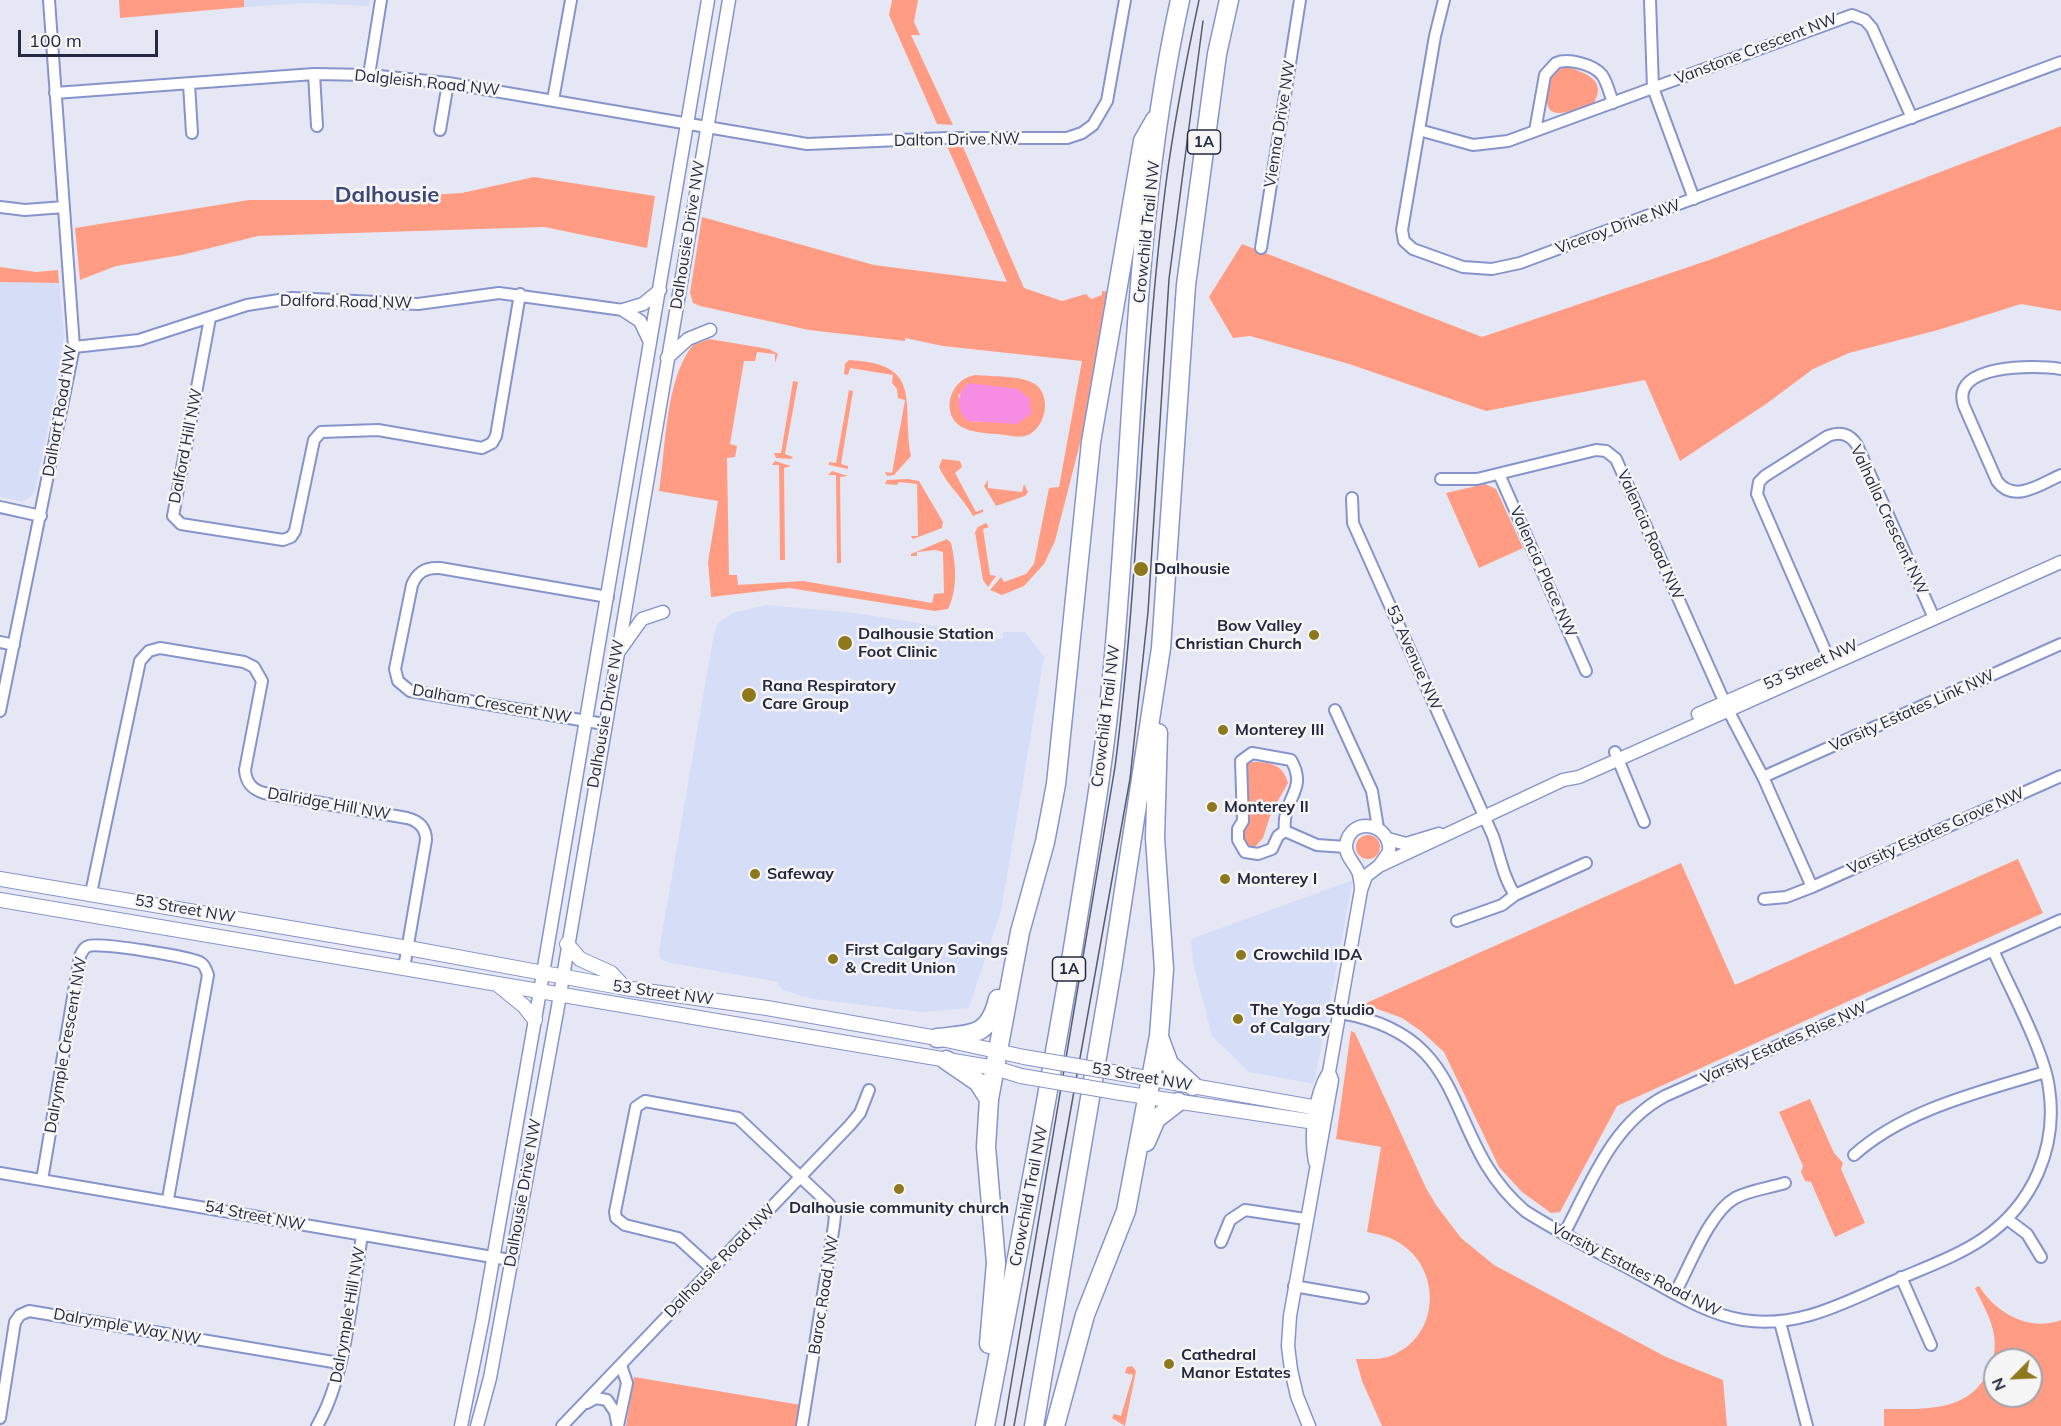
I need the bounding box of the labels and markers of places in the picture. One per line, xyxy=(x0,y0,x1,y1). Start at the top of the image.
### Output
place label: Dalhousie xyxy=(1154,559,1230,579)
marker: Dalhousie xyxy=(1132,560,1150,578)
place label: Bow Valley Christian Church xyxy=(1175,616,1302,654)
place label: Dalhousie Station Foot Clinic xyxy=(858,624,994,662)
marker: Bow Valley Christian Church xyxy=(1307,628,1321,642)
marker: Dalhousie Station Foot Clinic xyxy=(836,634,854,652)
place label: Rana Respiratory Care Group xyxy=(762,676,896,714)
marker: Rana Respiratory Care Group xyxy=(740,686,758,704)
place label: Monterey III xyxy=(1235,720,1324,740)
marker: Monterey III xyxy=(1216,723,1230,737)
place label: Monterey II xyxy=(1224,797,1309,817)
marker: Monterey II xyxy=(1205,800,1219,814)
place label: Safeway xyxy=(767,864,834,884)
marker: Safeway xyxy=(748,867,762,881)
place label: Monterey I xyxy=(1237,869,1317,889)
marker: Monterey I xyxy=(1218,872,1232,886)
place label: First Calgary Savings & Credit Union xyxy=(845,940,1008,978)
place label: Crowchild IDA xyxy=(1253,945,1362,965)
marker: Crowchild IDA xyxy=(1234,948,1248,962)
marker: First Calgary Savings & Credit Union xyxy=(826,952,840,966)
place label: The Yoga Studio of Calgary xyxy=(1250,1000,1375,1038)
marker: The Yoga Studio of Calgary xyxy=(1231,1012,1245,1026)
marker: Dalhousie community church xyxy=(892,1182,906,1196)
place label: Dalhousie community church xyxy=(789,1198,1009,1218)
place label: Cathedral Manor Estates xyxy=(1181,1345,1291,1383)
marker: Cathedral Manor Estates xyxy=(1162,1357,1176,1371)

